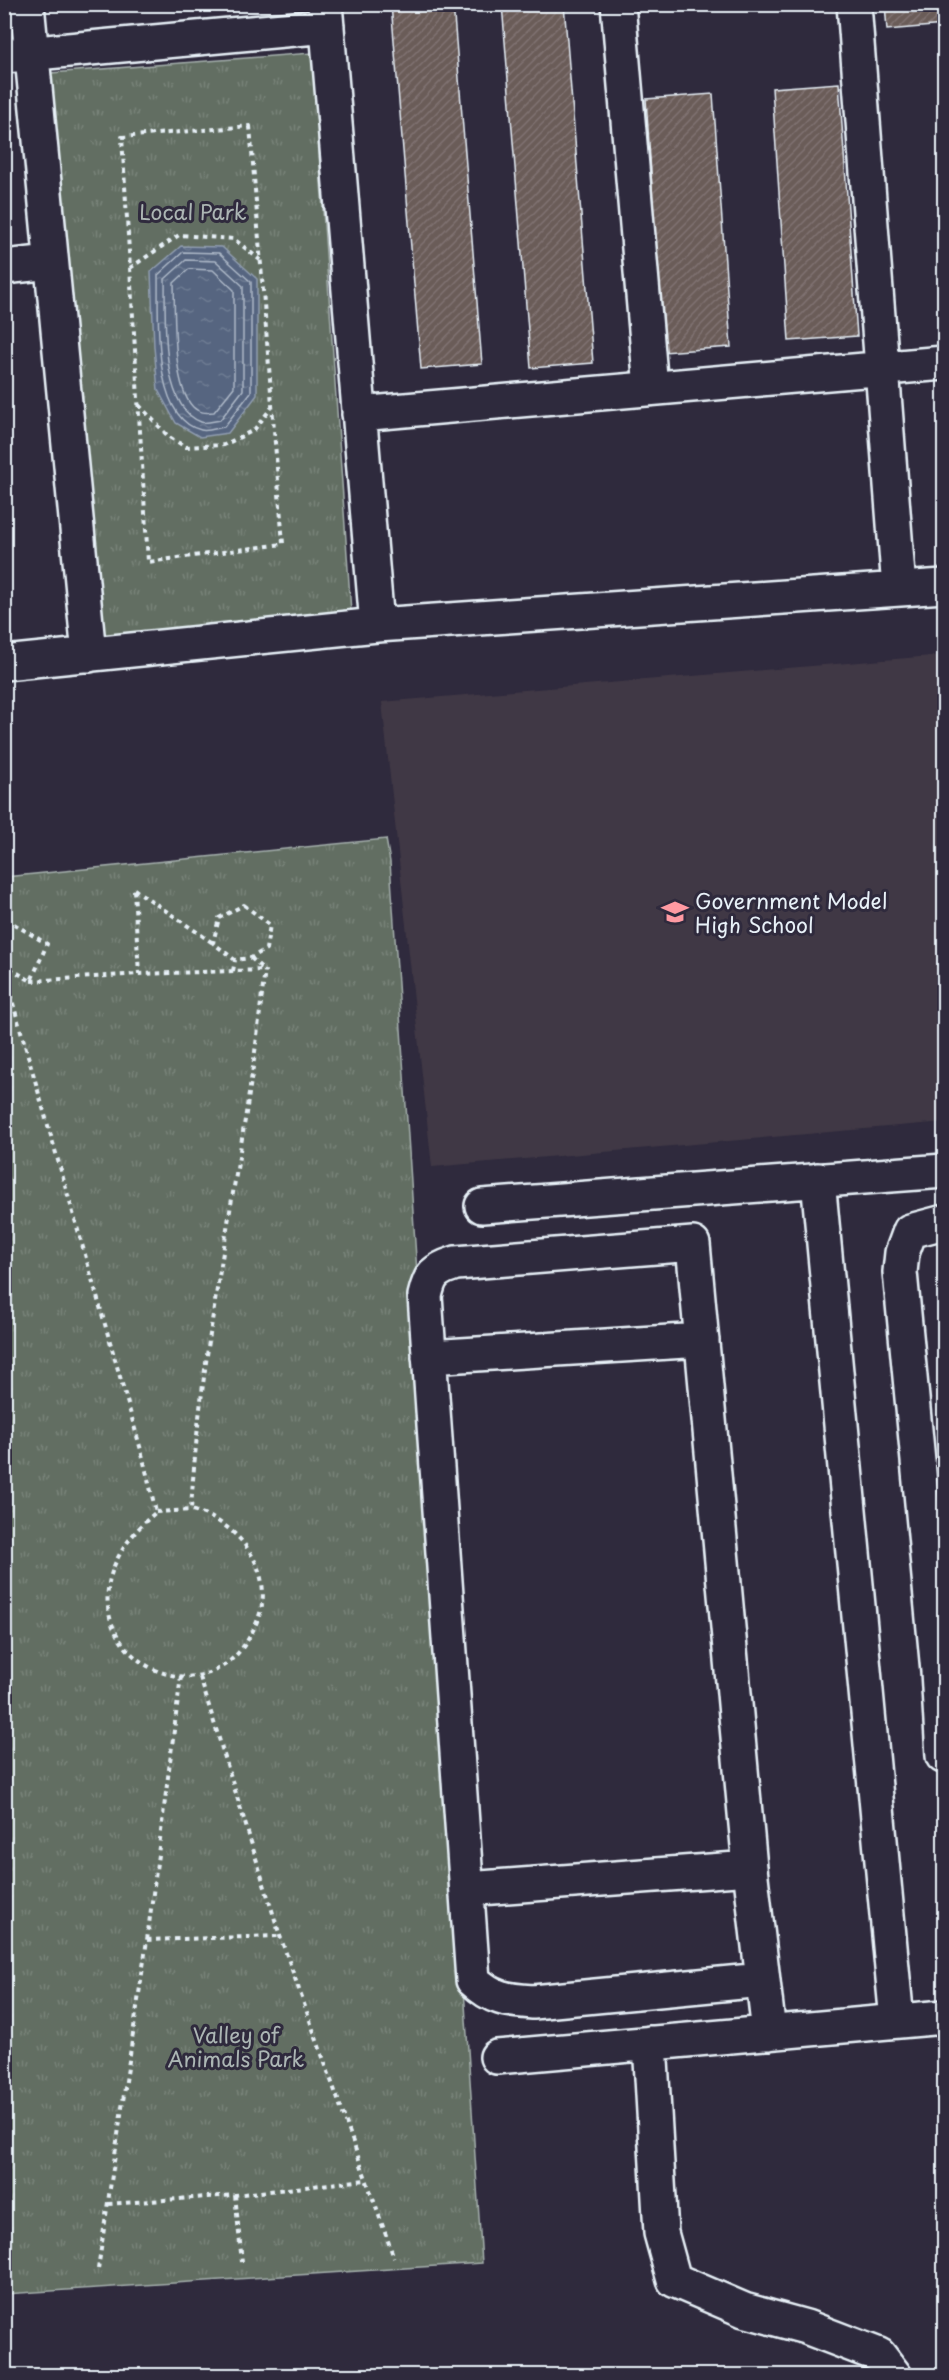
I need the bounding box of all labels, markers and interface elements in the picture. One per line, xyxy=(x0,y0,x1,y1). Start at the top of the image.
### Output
park label: Local Park xyxy=(139,195,247,227)
place label: Government Model High School xyxy=(695,884,887,940)
school or university icon: Government Model High School xyxy=(660,897,690,927)
park label: Valley of Animals Park xyxy=(168,2018,305,2074)

